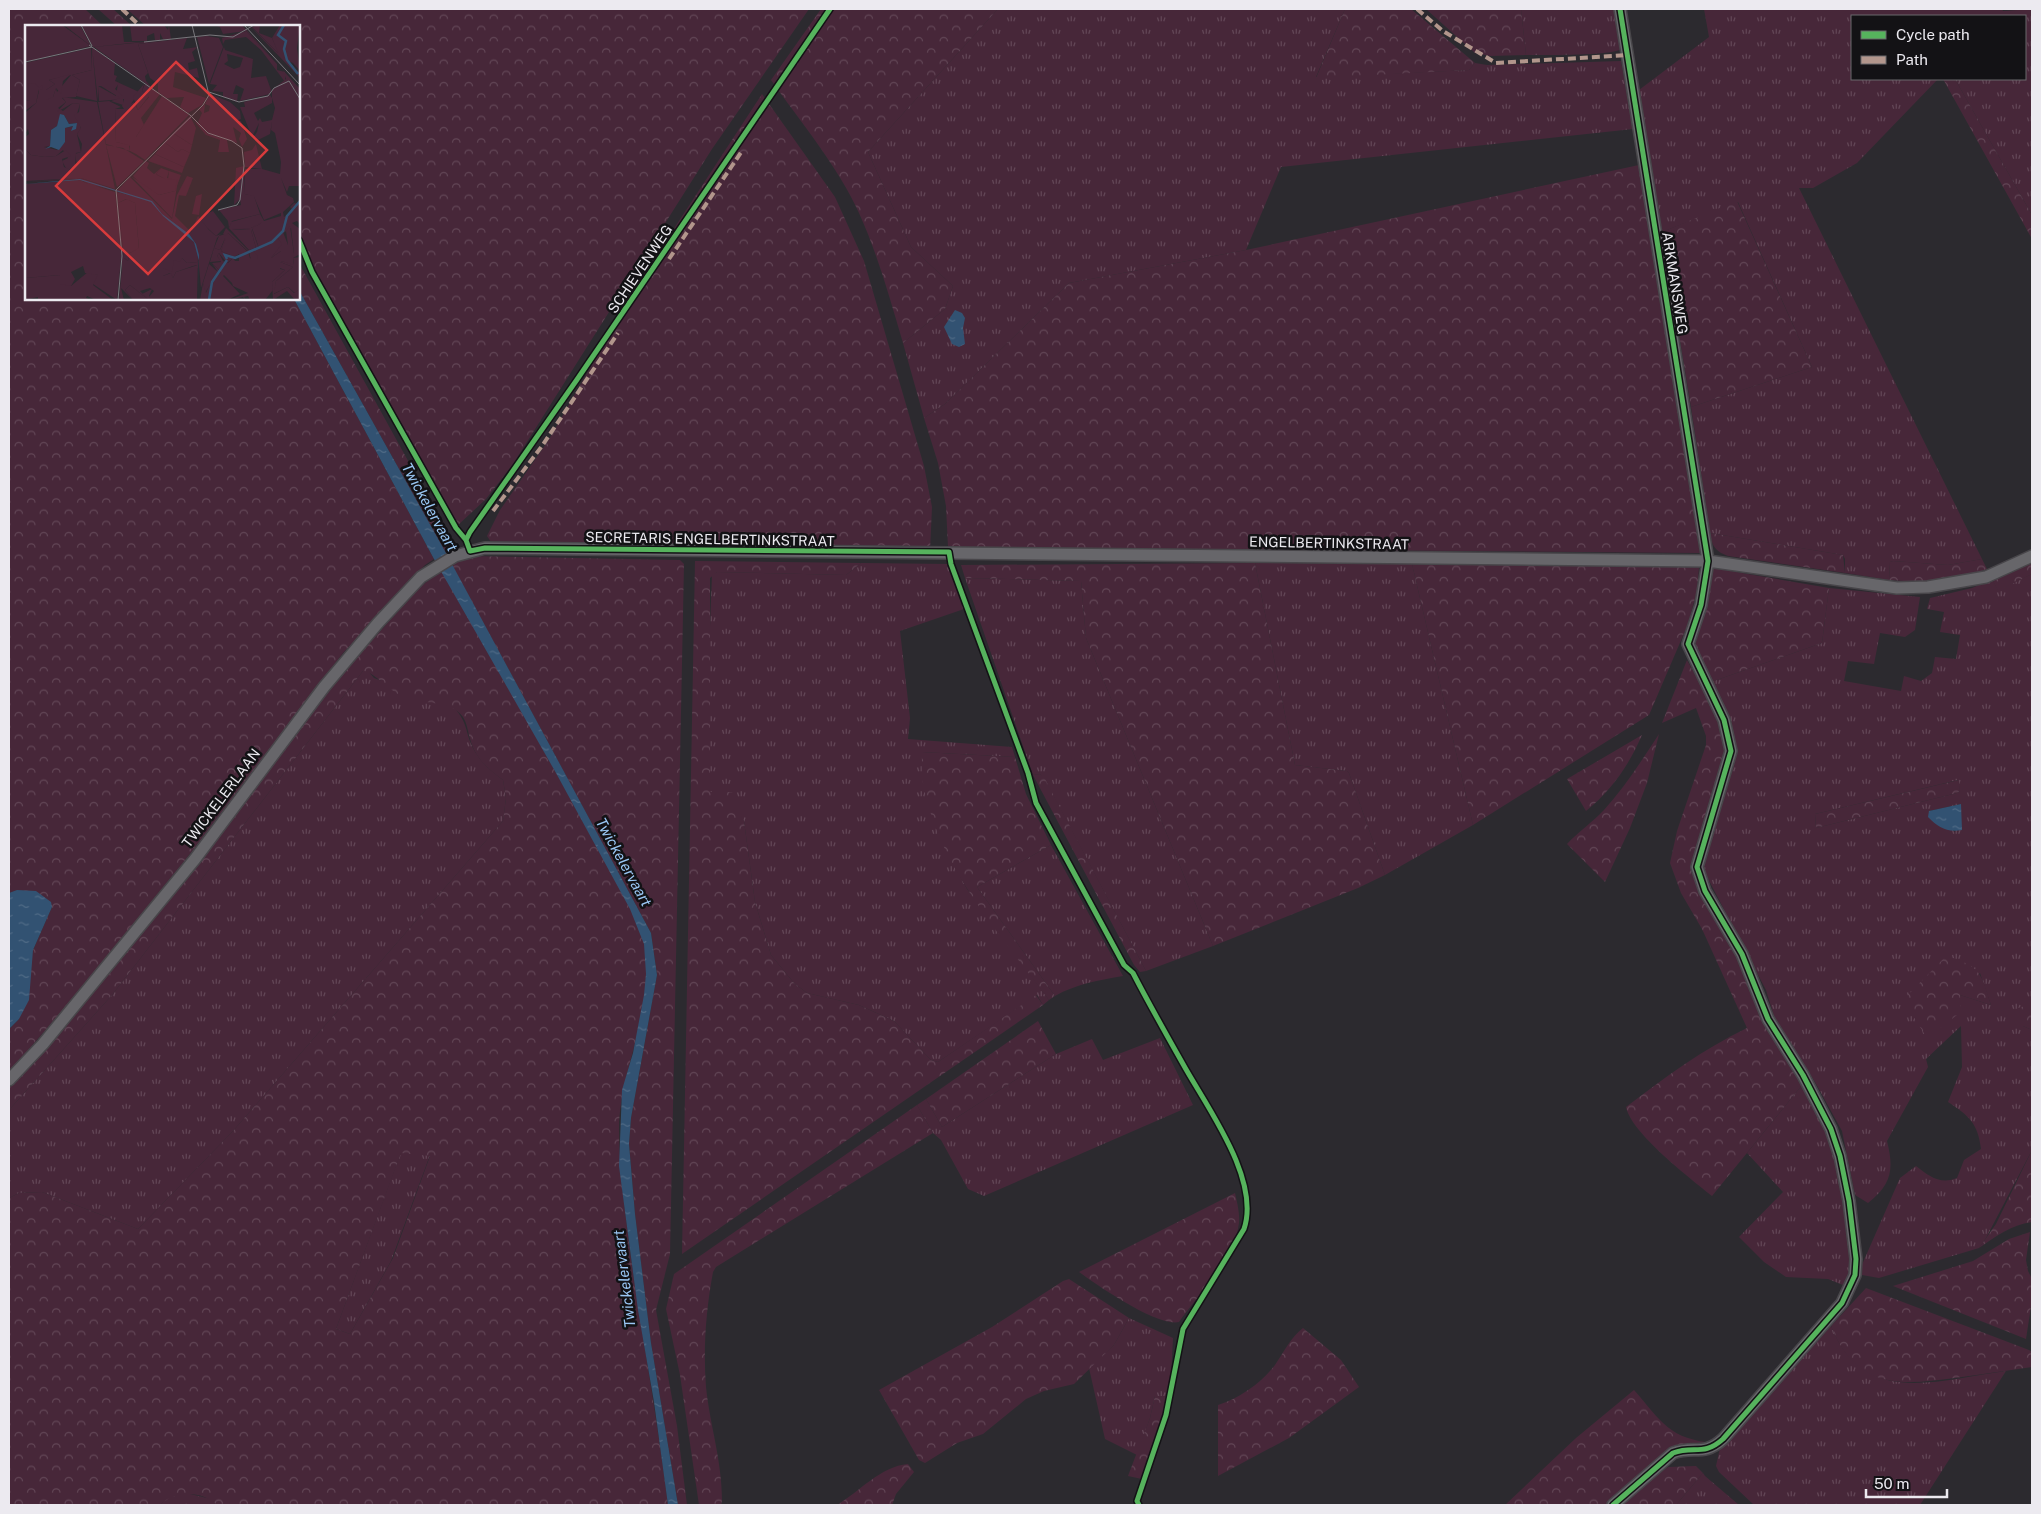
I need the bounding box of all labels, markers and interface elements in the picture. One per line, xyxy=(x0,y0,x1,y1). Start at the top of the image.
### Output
legend xyxy=(1851,15,2026,80)
inset map xyxy=(25,25,300,300)
text: Cycle path xyxy=(1896,26,1970,43)
text: Path xyxy=(1896,51,1928,68)
street label: SCHIEVENWEG xyxy=(604,222,676,316)
street label: ARKMANSWEG xyxy=(1659,231,1691,335)
water label: Twickelervaart xyxy=(399,460,462,555)
street label: SECRETARIS ENGELBERTINKSTRAAT xyxy=(585,529,835,549)
street label: ENGELBERTINKSTRAAT xyxy=(1249,534,1409,552)
street label: TWICKELERLAAN xyxy=(179,746,263,850)
water label: Twickelervaart xyxy=(593,815,656,910)
water label: Twickelervaart xyxy=(610,1229,638,1329)
scale bar xyxy=(1866,1466,1947,1498)
text: 50 m xyxy=(1874,1475,1909,1492)

